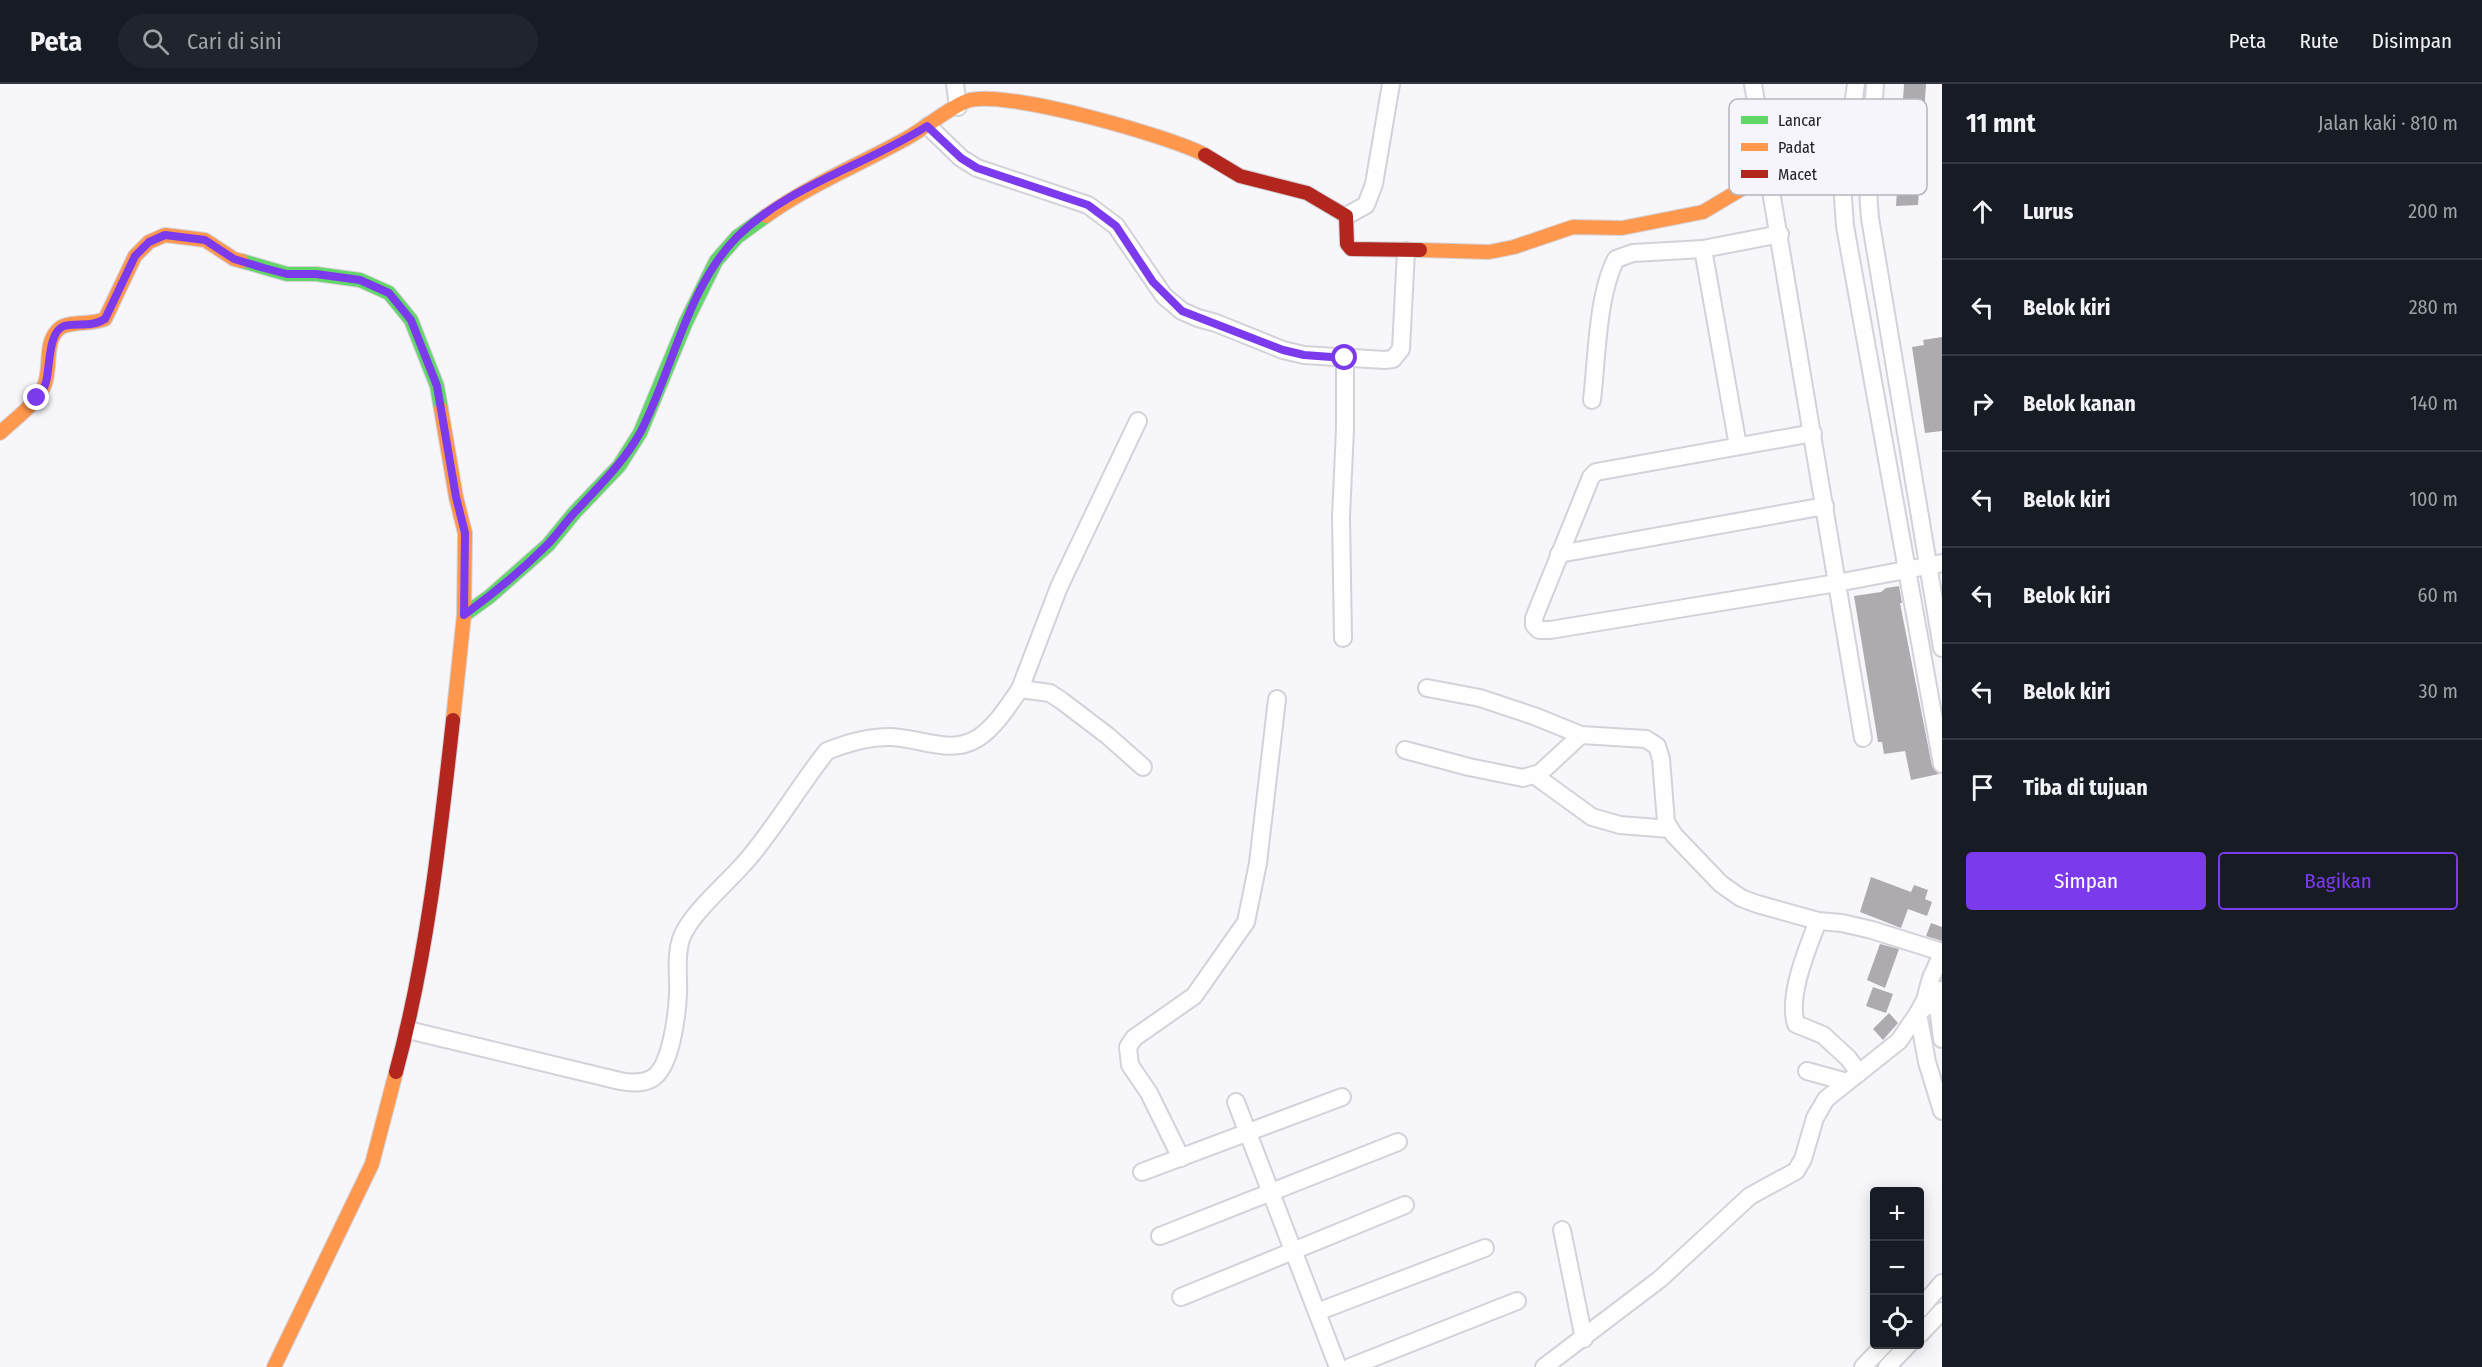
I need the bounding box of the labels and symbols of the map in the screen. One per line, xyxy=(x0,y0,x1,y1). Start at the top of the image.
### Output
legend xyxy=(1729,99,1927,195)
text: Lancar xyxy=(1778,111,1822,130)
text: Padat xyxy=(1778,138,1816,157)
text: Macet xyxy=(1778,165,1818,184)
route start xyxy=(1331,344,1357,370)
route end xyxy=(23,384,49,410)

